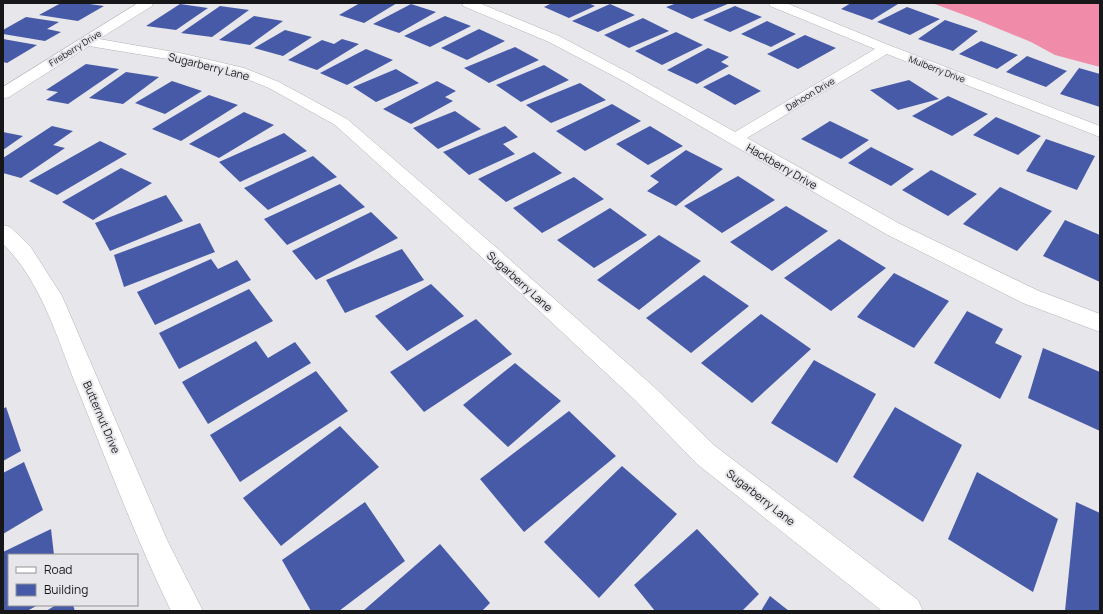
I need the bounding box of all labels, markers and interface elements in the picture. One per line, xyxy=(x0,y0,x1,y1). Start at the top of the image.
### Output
street label: Fireberry Drive xyxy=(46,27,104,69)
street label: Sugarberry Lane xyxy=(167,49,252,83)
street label: Mulberry Drive xyxy=(907,52,967,86)
street label: Dahoon Drive xyxy=(783,74,837,114)
street label: Hackberry Drive xyxy=(744,140,821,193)
street label: Sugarberry Lane xyxy=(484,248,556,315)
street label: Butternut Drive xyxy=(80,379,124,456)
street label: Sugarberry Lane xyxy=(724,465,799,529)
legend xyxy=(8,554,138,606)
text: Road xyxy=(44,561,72,578)
text: Building xyxy=(44,581,88,598)

